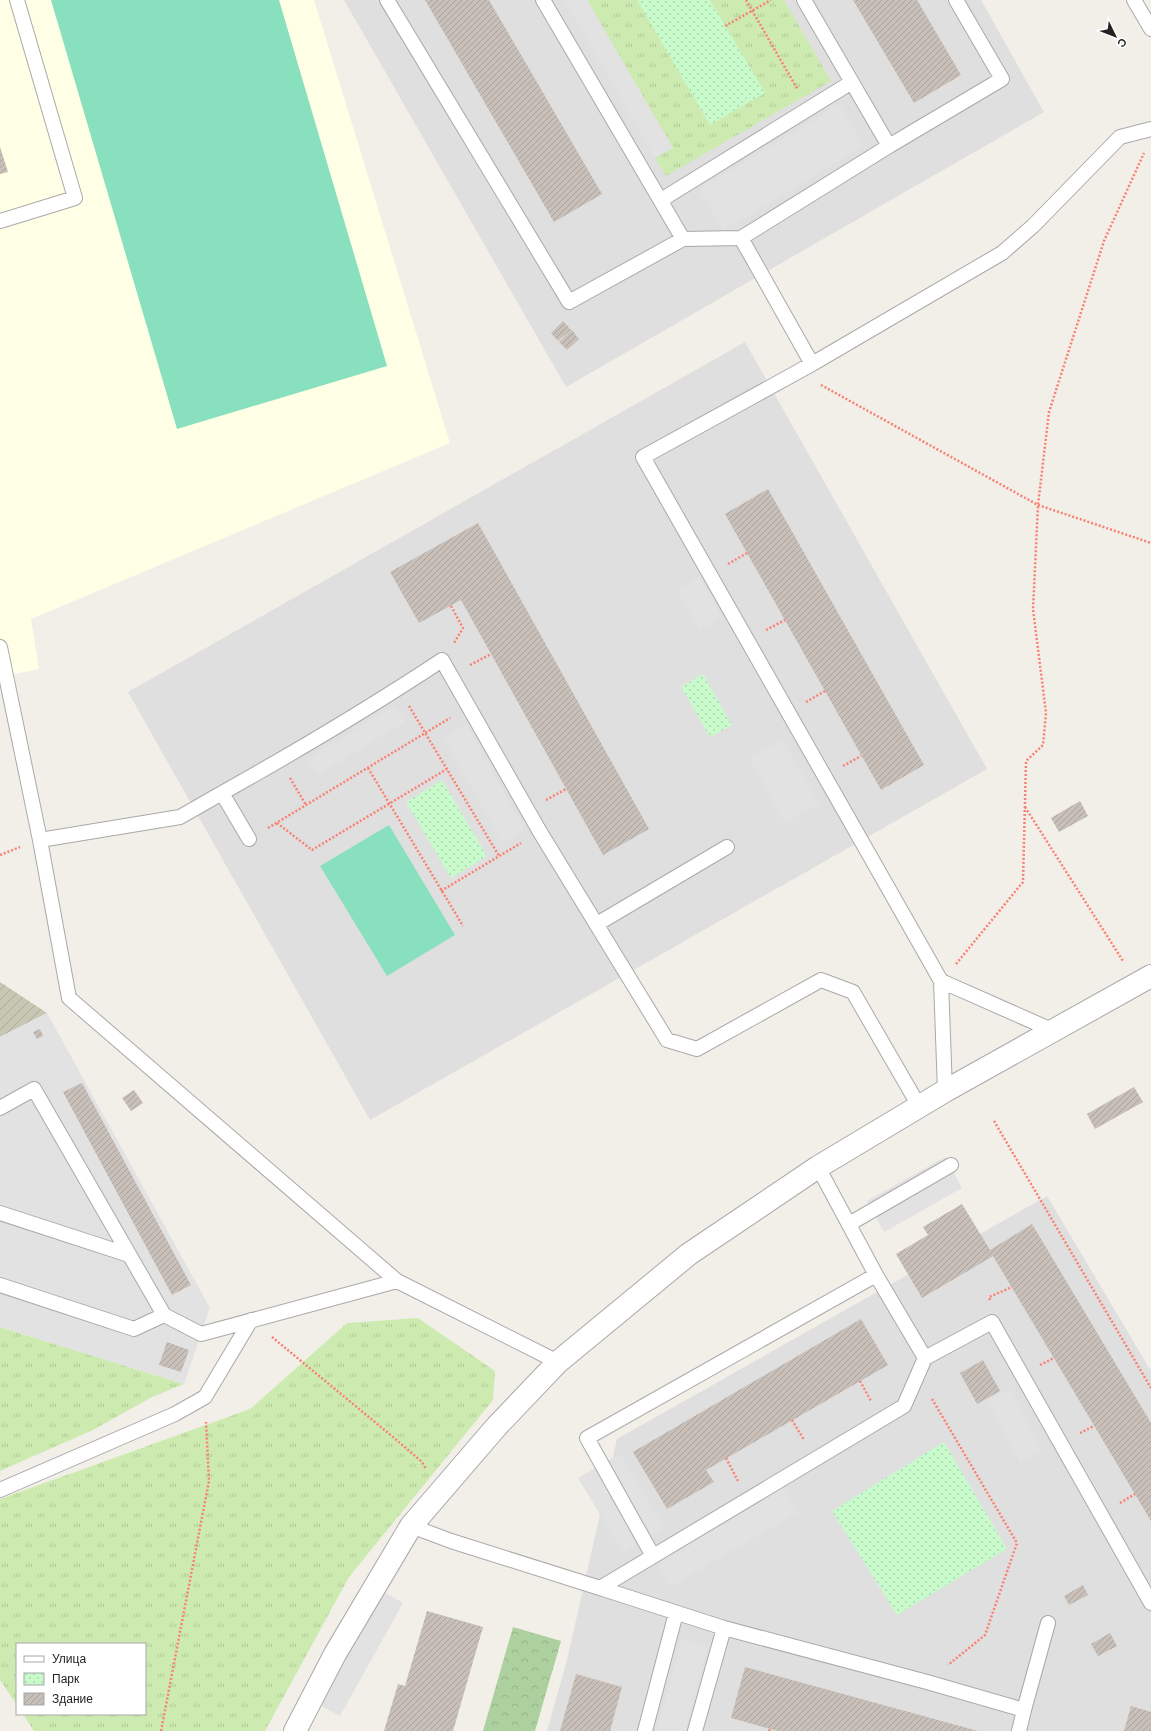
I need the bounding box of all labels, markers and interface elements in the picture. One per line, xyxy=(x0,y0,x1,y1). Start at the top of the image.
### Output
north arrow xyxy=(1095,16,1135,56)
text: С xyxy=(1115,36,1129,50)
legend xyxy=(16,1643,146,1715)
text: Улица xyxy=(52,1652,86,1666)
text: Парк xyxy=(52,1672,80,1686)
text: Здание xyxy=(52,1692,93,1706)

